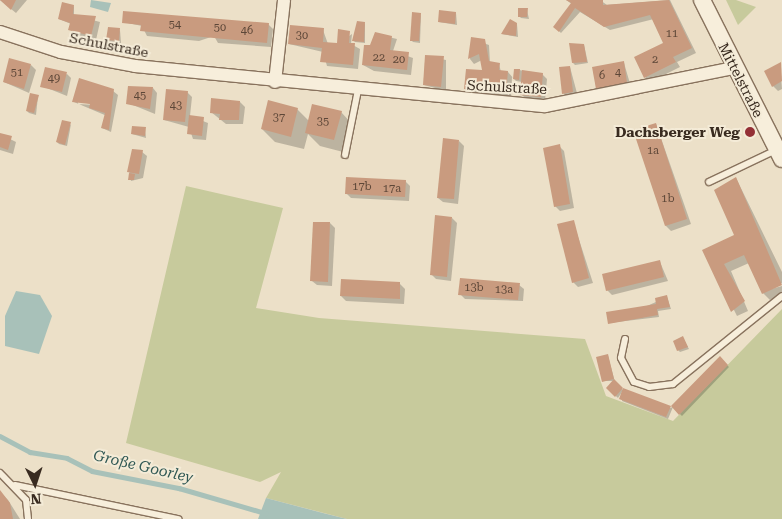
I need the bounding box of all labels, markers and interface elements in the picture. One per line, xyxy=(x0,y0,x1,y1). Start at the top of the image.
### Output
house number: 54 xyxy=(169,18,181,32)
house number: 50 xyxy=(214,21,226,35)
house number: 46 xyxy=(241,24,253,38)
house number: 11 xyxy=(666,27,678,41)
street label: Schulstraße xyxy=(68,29,150,61)
house number: 30 xyxy=(296,29,308,43)
street label: Mittelstraße xyxy=(715,40,767,120)
house number: 22 xyxy=(373,51,385,65)
house number: 20 xyxy=(393,53,405,67)
house number: 2 xyxy=(652,53,658,67)
house number: 51 xyxy=(11,66,23,80)
house number: 4 xyxy=(615,66,621,80)
house number: 6 xyxy=(599,69,605,83)
house number: 49 xyxy=(48,72,60,86)
street label: Schulstraße xyxy=(467,77,547,97)
house number: 45 xyxy=(134,89,146,103)
house number: 43 xyxy=(170,99,182,113)
house number: 37 xyxy=(273,111,285,125)
house number: 35 xyxy=(317,115,329,129)
place label: Dachsberger Weg xyxy=(615,124,740,140)
marker: Dachsberger Weg xyxy=(744,126,756,138)
house number: 1a xyxy=(647,144,659,158)
house number: 17b xyxy=(352,180,372,194)
house number: 17a xyxy=(383,182,401,196)
house number: 1b xyxy=(661,192,675,206)
house number: 13b xyxy=(464,281,484,295)
house number: 13a xyxy=(495,283,513,297)
water label: Große Goorley xyxy=(92,447,194,487)
north arrow xyxy=(10,459,60,509)
text: N xyxy=(30,491,42,507)

